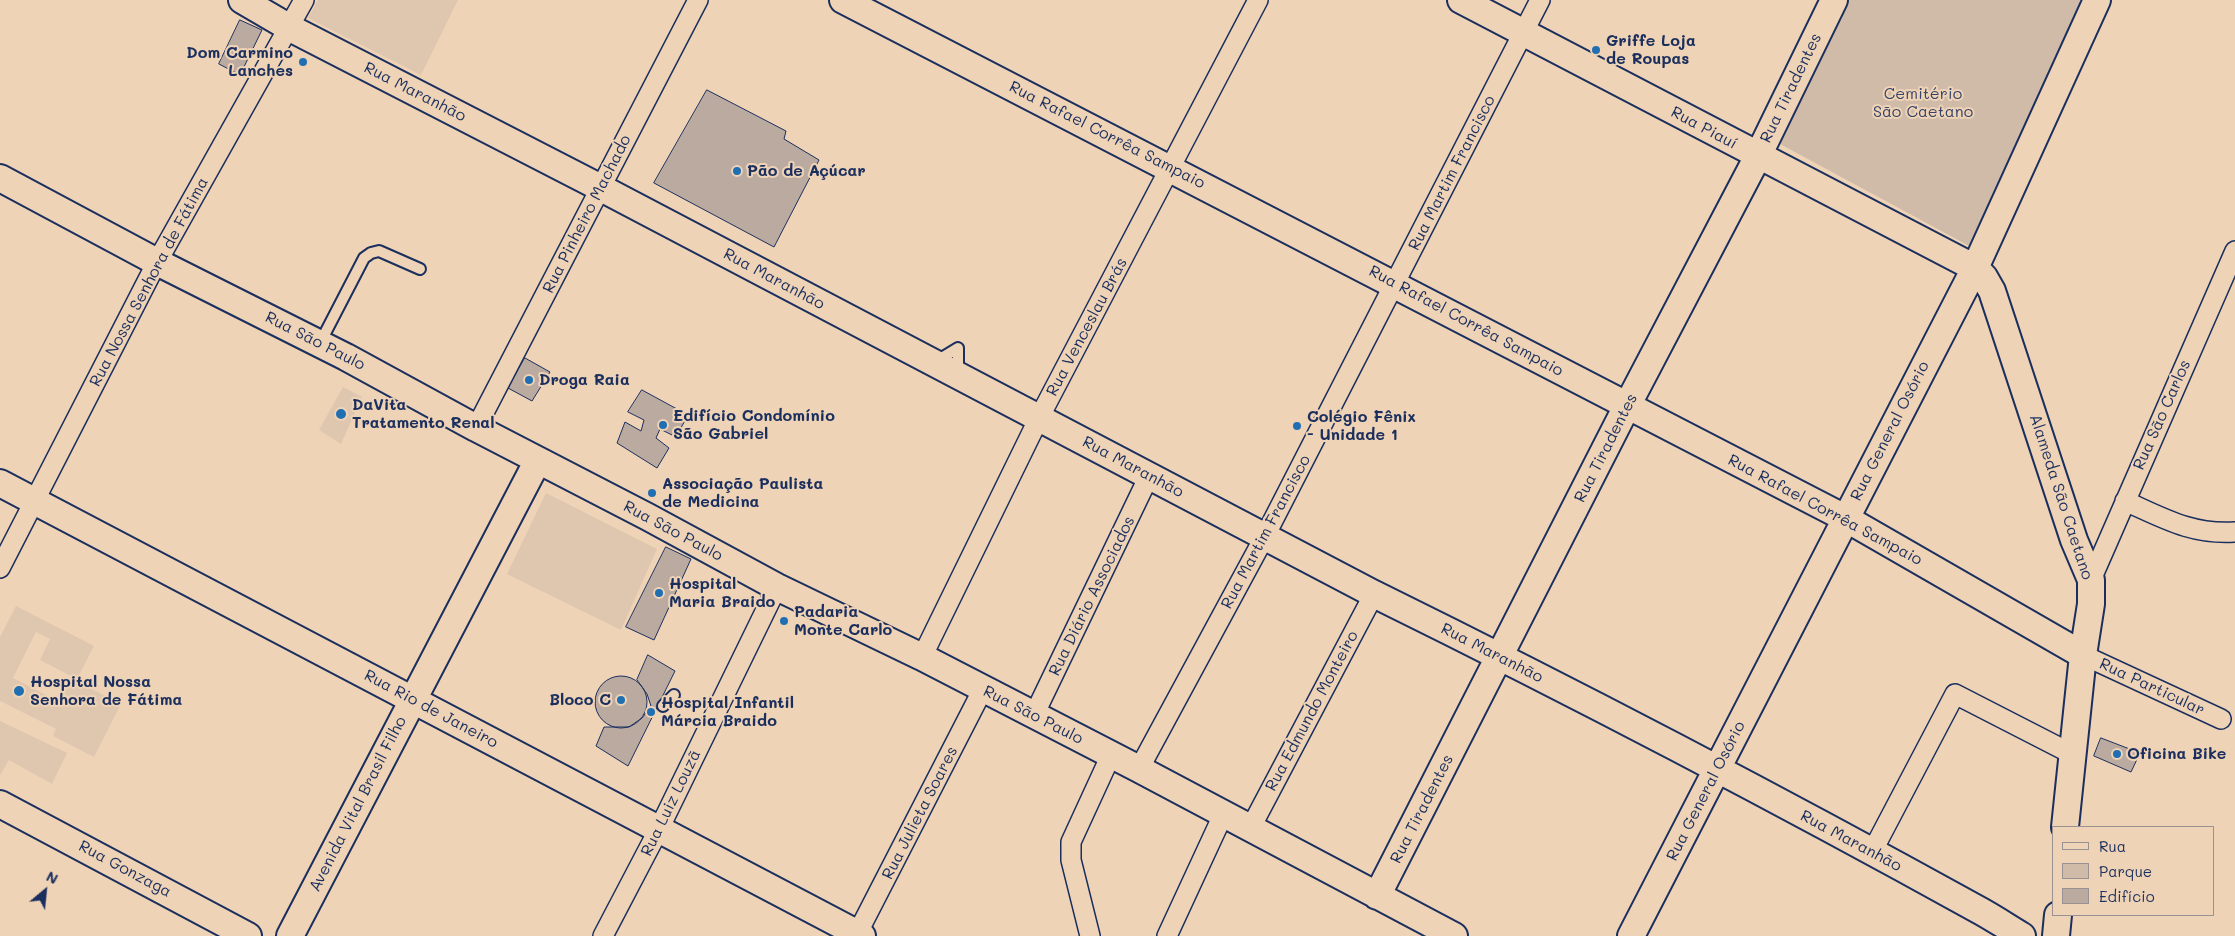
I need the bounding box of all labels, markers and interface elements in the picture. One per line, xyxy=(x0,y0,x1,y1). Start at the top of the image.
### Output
street label: Rua Tiradentes xyxy=(1756,30,1826,146)
place label: Griffe Loja de Roupas xyxy=(1606,31,1696,69)
place label: Dom Carmino Lanches xyxy=(186,43,293,81)
marker: Griffe Loja de Roupas xyxy=(1590,44,1602,56)
marker: Dom Carmino Lanches xyxy=(297,56,309,68)
street label: Rua Maranhão xyxy=(361,58,469,126)
street label: Rua Rafael Corrêa Sampaio xyxy=(1006,77,1208,193)
park label: Cemitério São Caetano xyxy=(1873,84,1973,122)
street label: Rua Martim Francisco xyxy=(1405,92,1499,254)
street label: Rua Piauí xyxy=(1667,103,1741,153)
street label: Rua Pinheiro Machado xyxy=(539,132,635,296)
place label: Pão de Açúcar xyxy=(747,161,866,181)
marker: Pão de Açúcar xyxy=(731,165,743,177)
street label: Rua Nossa Senhora de Fátima xyxy=(86,174,212,390)
street label: Rua Maranhão xyxy=(720,244,828,314)
street label: Rua Venceslau Brás xyxy=(1042,255,1132,399)
street label: Rua Rafael Corrêa Sampaio xyxy=(1365,261,1567,381)
street label: Rua São Paulo xyxy=(262,308,368,374)
street label: Rua São Carlos xyxy=(2129,357,2195,473)
street label: Rua General Osório xyxy=(1846,358,1934,504)
place label: Droga Raia xyxy=(539,370,630,390)
marker: Droga Raia xyxy=(523,374,535,386)
street label: Rua Tiradentes xyxy=(1570,390,1642,506)
place label: DaVita Tratamento Renal xyxy=(352,395,494,433)
place label: Edifício Condomínio São Gabriel xyxy=(673,406,835,444)
marker: DaVita Tratamento Renal xyxy=(334,407,348,421)
place label: Colégio Fênix - Unidade 1 xyxy=(1307,407,1416,445)
street label: Alameda São Caetano xyxy=(2025,412,2097,582)
marker: Edifício Condomínio São Gabriel xyxy=(657,419,669,431)
marker: Colégio Fênix - Unidade 1 xyxy=(1291,420,1303,432)
street label: Rua Maranhão xyxy=(1079,432,1187,502)
street label: Rua Rafael Corrêa Sampaio xyxy=(1724,450,1926,570)
street label: Rua Martim Francisco xyxy=(1217,452,1315,612)
place label: Associação Paulista de Medicina xyxy=(662,474,823,512)
marker: Associação Paulista de Medicina xyxy=(646,487,658,499)
street label: Rua São Paulo xyxy=(620,497,726,565)
street label: Rua Diário Associados xyxy=(1045,513,1139,679)
place label: Hospital Maria Braido xyxy=(669,574,775,612)
marker: Hospital Maria Braido xyxy=(653,587,665,599)
place label: Padaria Monte Carlo xyxy=(794,602,892,640)
marker: Padaria Monte Carlo xyxy=(778,615,790,627)
street label: Rua Maranhão xyxy=(1438,619,1546,687)
street label: Rua Edmundo Monteiro xyxy=(1262,627,1362,795)
street label: Rua Particular xyxy=(2096,654,2208,720)
street label: Rua Rio de Janeiro xyxy=(361,666,501,752)
place label: Hospital Nossa Senhora de Fátima xyxy=(30,672,182,710)
street label: Rua São Paulo xyxy=(980,682,1086,748)
marker: Hospital Nossa Senhora de Fátima xyxy=(12,684,26,698)
place label: Bloco C xyxy=(549,690,611,710)
place label: Hospital Infantil Márcia Braido xyxy=(661,693,794,731)
marker: Bloco C xyxy=(615,694,627,706)
marker: Hospital Infantil Márcia Braido xyxy=(645,706,657,718)
street label: Avenida Vital Brasil Filho xyxy=(305,713,411,895)
street label: Rua General Osório xyxy=(1662,718,1750,864)
street label: Rua Julieta Soares xyxy=(878,743,962,883)
place label: Oficina Bike xyxy=(2127,744,2226,764)
street label: Rua Luiz Louzã xyxy=(637,747,705,859)
marker: Oficina Bike xyxy=(2111,748,2123,760)
street label: Rua Tiradentes xyxy=(1386,751,1458,867)
street label: Rua Maranhão xyxy=(1797,806,1905,876)
legend xyxy=(2052,826,2215,916)
street label: Rua Gonzaga xyxy=(75,836,175,902)
text: Rua xyxy=(2099,836,2126,856)
text: Parque xyxy=(2099,861,2152,881)
north arrow xyxy=(20,866,70,916)
text: N xyxy=(43,866,61,888)
text: Edifício xyxy=(2099,886,2155,906)

